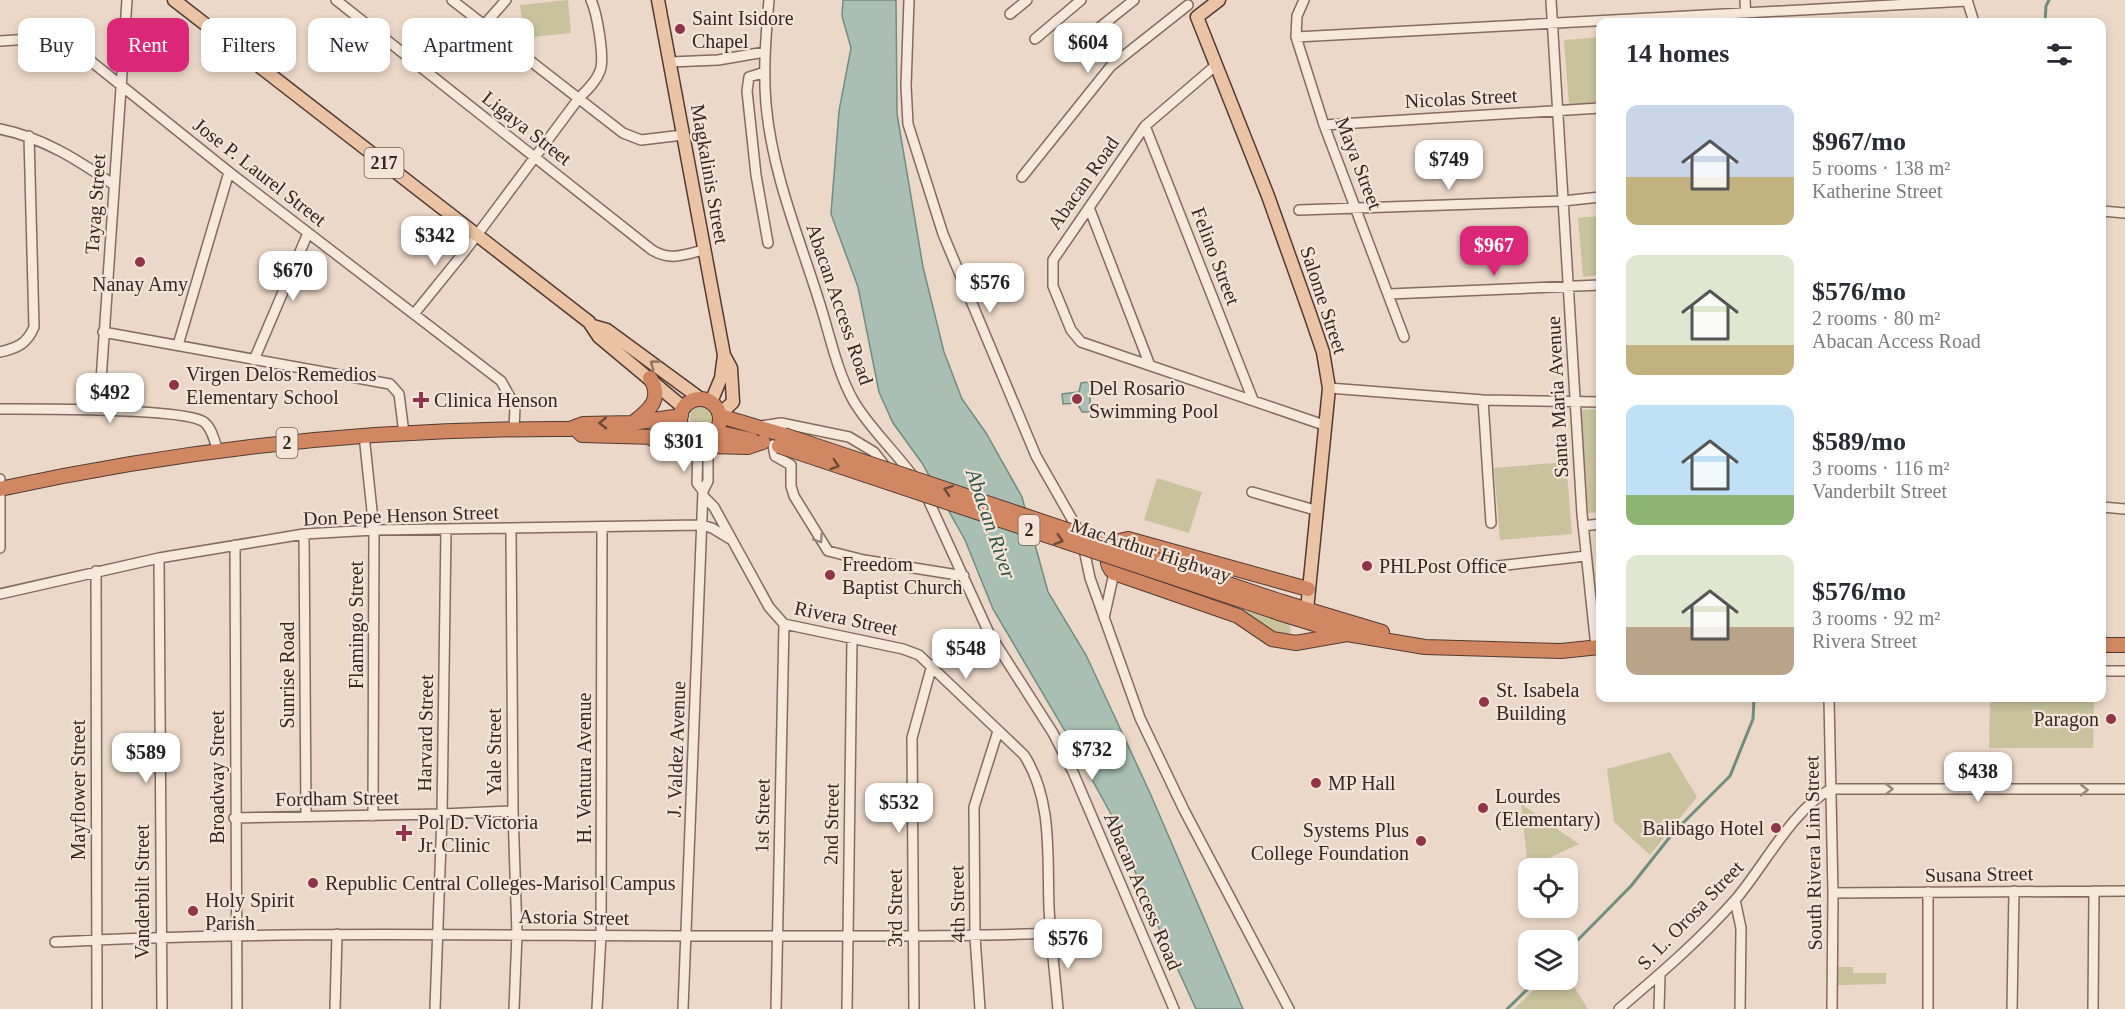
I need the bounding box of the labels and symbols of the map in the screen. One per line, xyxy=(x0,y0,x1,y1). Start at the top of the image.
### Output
place label: Saint Isidore Chapel xyxy=(692,7,794,53)
marker: Saint Isidore Chapel xyxy=(673,22,687,36)
pin: $604 xyxy=(1052,23,1124,74)
street label: Nicolas Street xyxy=(1404,84,1518,112)
street label: Ligaya Street xyxy=(477,86,576,171)
street label: Magkalinis Street xyxy=(686,102,733,246)
street label: Jose P. Laurel Street xyxy=(189,113,331,231)
street label: Maya Street xyxy=(1330,114,1387,213)
street label: Abacan Road xyxy=(1043,132,1123,234)
pin: $749 xyxy=(1413,140,1485,191)
road number: 217 xyxy=(364,148,404,178)
street label: Tayag Street xyxy=(81,153,110,255)
street label: Felino Street xyxy=(1187,204,1245,308)
pin: $342 xyxy=(399,216,471,267)
street label: Abacan Access Road xyxy=(802,221,878,387)
pin: $967 xyxy=(1458,226,1530,277)
street label: Salome Street xyxy=(1296,244,1352,357)
pin: $670 xyxy=(257,251,329,302)
marker: Nanay Amy xyxy=(133,255,147,269)
pin: $576 xyxy=(954,263,1026,314)
place label: Nanay Amy xyxy=(92,273,188,296)
street label: Santa Maria Avenue xyxy=(1542,316,1572,478)
one-way arrow xyxy=(649,360,660,371)
place label: Virgen Delos Remedios Elementary School xyxy=(186,363,377,409)
pin: $492 xyxy=(74,373,146,424)
place label: Del Rosario Swimming Pool xyxy=(1089,377,1219,423)
marker: Virgen Delos Remedios Elementary School xyxy=(167,378,181,392)
place label: Clinica Henson xyxy=(434,389,558,411)
marker: Clinica Henson xyxy=(412,391,430,409)
marker: Del Rosario Swimming Pool xyxy=(1070,392,1084,406)
one-way arrow xyxy=(599,417,608,429)
pin: $301 xyxy=(648,422,720,473)
road number: 2 xyxy=(276,428,298,458)
one-way arrow xyxy=(829,457,840,470)
water label: Abacan River xyxy=(960,464,1021,583)
one-way arrow xyxy=(943,484,954,497)
street label: Don Pepe Henson Street xyxy=(303,501,500,530)
street label: MacArthur Highway xyxy=(1068,514,1234,587)
road number: 2 xyxy=(1018,515,1040,545)
one-way arrow xyxy=(1054,532,1064,545)
one-way arrow xyxy=(812,533,823,544)
place label: Freedom Baptist Church xyxy=(842,553,963,599)
place label: PHLPost Office xyxy=(1379,555,1507,577)
marker: PHLPost Office xyxy=(1360,559,1374,573)
street label: Flamingo Street xyxy=(345,560,368,689)
marker: Freedom Baptist Church xyxy=(823,568,837,582)
street label: Rivera Street xyxy=(792,596,900,640)
street label: Sunrise Road xyxy=(276,621,298,729)
pin: $548 xyxy=(930,629,1002,680)
street label: Harvard Street xyxy=(413,674,437,792)
place label: St. Isabela Building xyxy=(1496,679,1579,725)
street label: J. Valdez Avenue xyxy=(663,680,689,818)
street label: H. Ventura Avenue xyxy=(573,692,595,843)
marker: St. Isabela Building xyxy=(1477,695,1491,709)
street label: Yale Street xyxy=(483,708,505,796)
place label: Paragon xyxy=(2033,708,2099,731)
street label: Broadway Street xyxy=(206,710,229,844)
marker: Paragon xyxy=(2104,712,2118,726)
street label: Mayflower Street xyxy=(67,719,90,860)
pin: $732 xyxy=(1056,730,1128,781)
pin: $589 xyxy=(110,733,182,784)
pin: $438 xyxy=(1942,752,2014,803)
street label: South Rivera Lim Street xyxy=(1800,755,1826,951)
place label: MP Hall xyxy=(1328,772,1396,794)
marker: MP Hall xyxy=(1309,776,1323,790)
street label: 1st Street xyxy=(750,778,774,854)
street label: 2nd Street xyxy=(819,783,843,865)
pin: $532 xyxy=(863,783,935,834)
one-way arrow xyxy=(1885,783,1894,796)
one-way arrow xyxy=(2080,784,2089,796)
place label: Lourdes (Elementary) xyxy=(1495,785,1601,831)
street label: Fordham Street xyxy=(275,786,400,810)
marker: Lourdes (Elementary) xyxy=(1476,801,1490,815)
street label: Abacan Access Road xyxy=(1100,809,1186,973)
place label: Pol D. Victoria Jr. Clinic xyxy=(418,811,538,856)
place label: Balibago Hotel xyxy=(1642,817,1764,840)
place label: Systems Plus College Foundation xyxy=(1251,819,1409,865)
marker: Balibago Hotel xyxy=(1769,821,1783,835)
street label: Vanderbilt Street xyxy=(131,824,153,959)
marker: Pol D. Victoria Jr. Clinic xyxy=(395,824,413,842)
marker: Systems Plus College Foundation xyxy=(1414,834,1428,848)
street label: S. L. Orosa Street xyxy=(1633,856,1748,974)
street label: Susana Street xyxy=(1925,862,2034,886)
street label: 4th Street xyxy=(945,865,969,943)
street label: 3rd Street xyxy=(884,868,906,947)
place label: Republic Central Colleges-Marisol Campus xyxy=(325,872,676,895)
marker: Republic Central Colleges-Marisol Campus xyxy=(306,876,320,890)
place label: Holy Spirit Parish xyxy=(205,889,295,934)
marker: Holy Spirit Parish xyxy=(186,904,200,918)
street label: Astoria Street xyxy=(519,905,630,929)
pin: $576 xyxy=(1032,919,1104,970)

